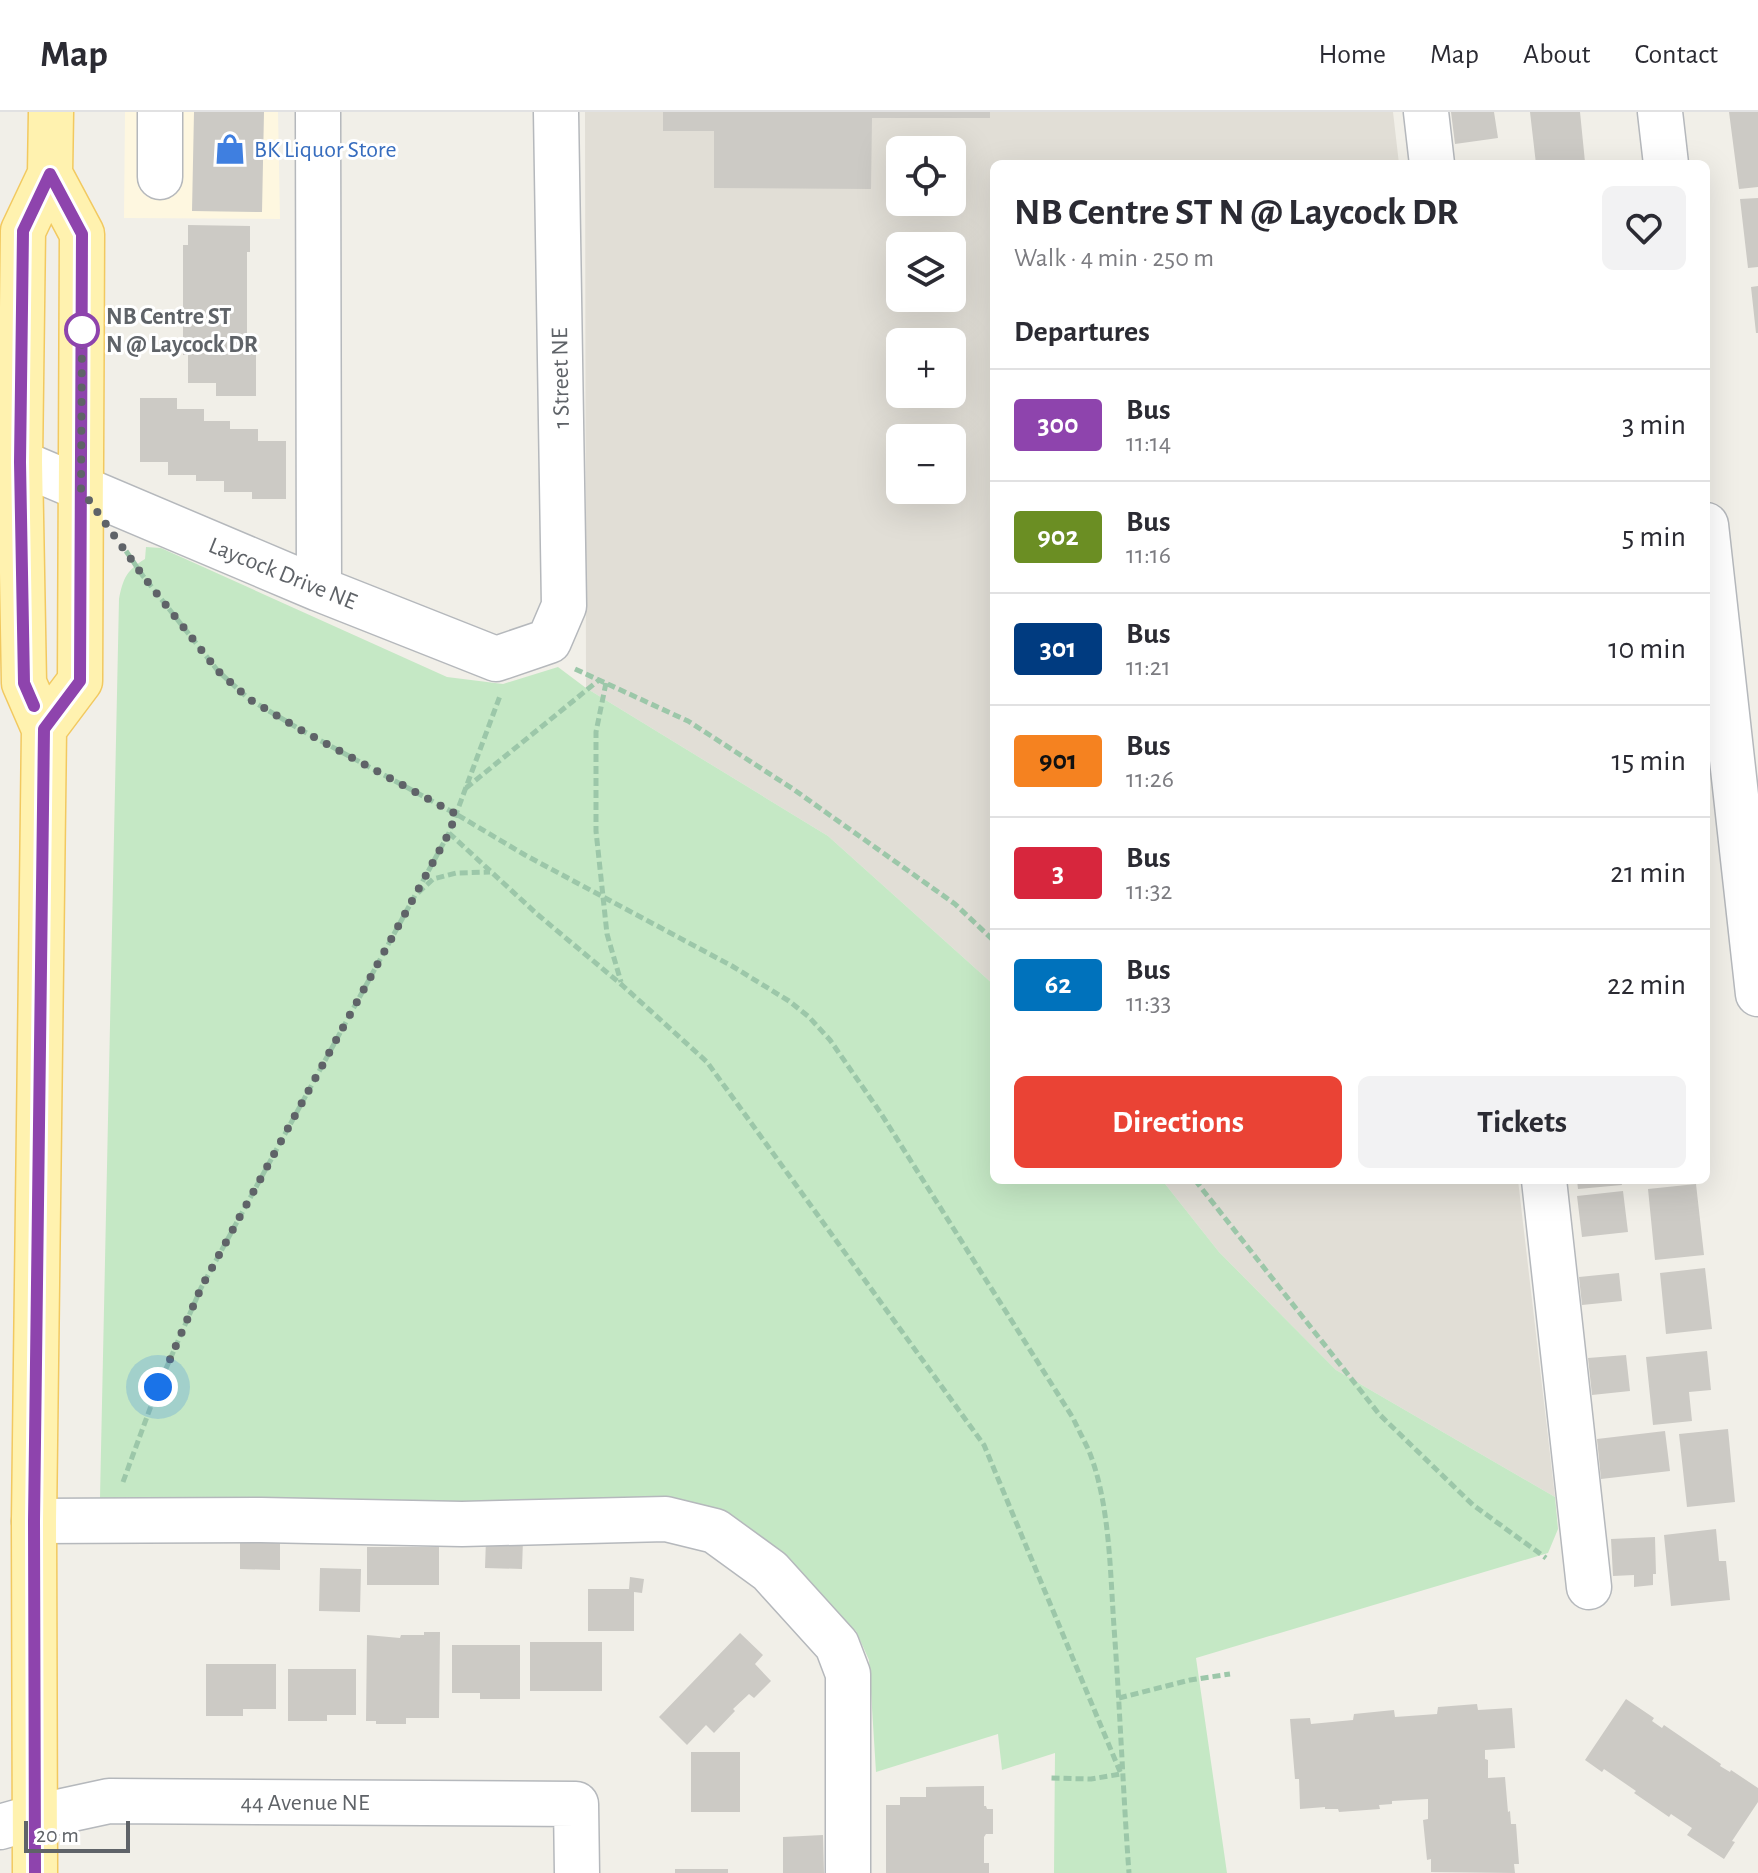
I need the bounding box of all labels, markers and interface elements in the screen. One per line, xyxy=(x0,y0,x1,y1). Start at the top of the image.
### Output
text: Map xyxy=(40,36,108,74)
text: Home xyxy=(1319,41,1386,69)
text: Map xyxy=(1430,41,1479,69)
text: About xyxy=(1523,41,1591,69)
text: Contact xyxy=(1635,41,1718,69)
shop icon: BK Liquor Store xyxy=(213,132,247,166)
map controls xyxy=(886,136,966,504)
button: locate xyxy=(886,136,966,216)
place label: BK Liquor Store xyxy=(254,138,396,162)
button: heart xyxy=(1602,186,1686,270)
text: NB Centre ST N @ Laycock DR xyxy=(1014,194,1459,232)
button: layers xyxy=(886,232,966,312)
text: Walk · 4 min · 250 m xyxy=(1014,245,1214,271)
place label: NB Centre ST N @ Laycock DR xyxy=(106,305,258,357)
marker: NB Centre ST N @ Laycock DR xyxy=(65,313,99,347)
text: Departures xyxy=(1014,317,1150,347)
street label: 1 Street NE xyxy=(548,327,574,429)
button: + xyxy=(886,328,966,408)
text: Bus xyxy=(1126,395,1171,425)
text: 3 min xyxy=(1622,410,1686,440)
text: 300 xyxy=(1037,411,1079,439)
button: − xyxy=(886,424,966,504)
text: 11:14 xyxy=(1126,430,1171,456)
text: Bus xyxy=(1126,507,1171,537)
text: 5 min xyxy=(1622,522,1686,552)
text: 902 xyxy=(1037,523,1079,551)
street label: Laycock Drive NE xyxy=(205,533,361,615)
text: 11:16 xyxy=(1126,542,1171,568)
text: Bus xyxy=(1126,619,1171,649)
text: 10 min xyxy=(1608,634,1686,664)
text: 301 xyxy=(1040,635,1076,663)
text: 11:21 xyxy=(1126,654,1171,680)
text: Bus xyxy=(1126,731,1171,761)
text: 15 min xyxy=(1611,746,1686,776)
text: 901 xyxy=(1039,747,1077,775)
text: 11:26 xyxy=(1126,766,1174,792)
text: Bus xyxy=(1126,843,1171,873)
text: 21 min xyxy=(1610,858,1686,888)
text: 3 xyxy=(1052,859,1064,887)
text: 11:32 xyxy=(1126,878,1172,904)
text: Bus xyxy=(1126,955,1171,985)
text: 22 min xyxy=(1607,970,1686,1000)
text: 62 xyxy=(1045,971,1071,999)
text: 11:33 xyxy=(1126,990,1171,1016)
button: Directions xyxy=(1014,1076,1342,1168)
button: Tickets xyxy=(1358,1076,1686,1168)
your location xyxy=(138,1367,178,1407)
street label: 44 Avenue NE xyxy=(241,1791,370,1815)
scale bar xyxy=(24,1817,130,1853)
text: 20 m xyxy=(36,1824,79,1846)

